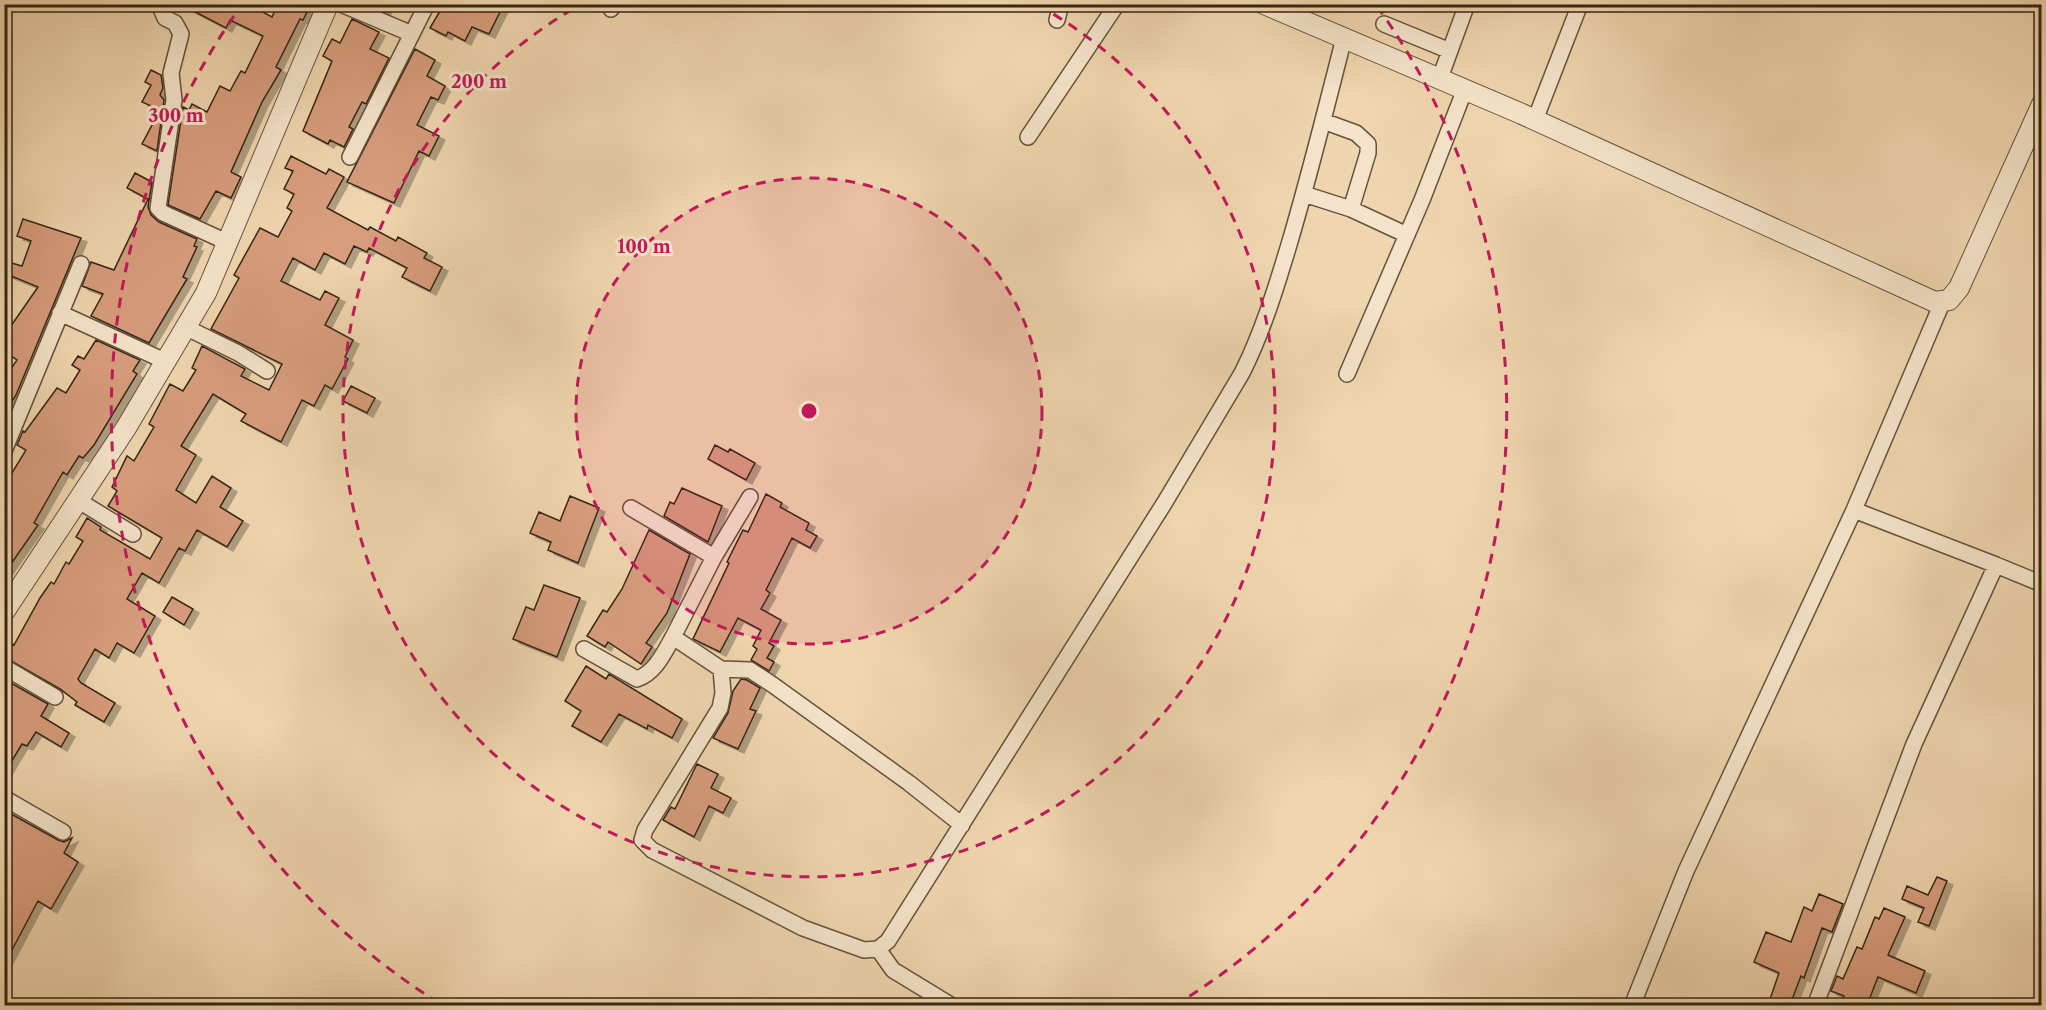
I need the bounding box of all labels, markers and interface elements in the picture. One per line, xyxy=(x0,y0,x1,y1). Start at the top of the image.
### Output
text: 200 m xyxy=(451,71,507,93)
text: 300 m xyxy=(148,105,204,127)
text: 100 m xyxy=(617,236,671,258)
centre of rings xyxy=(799,401,819,421)

